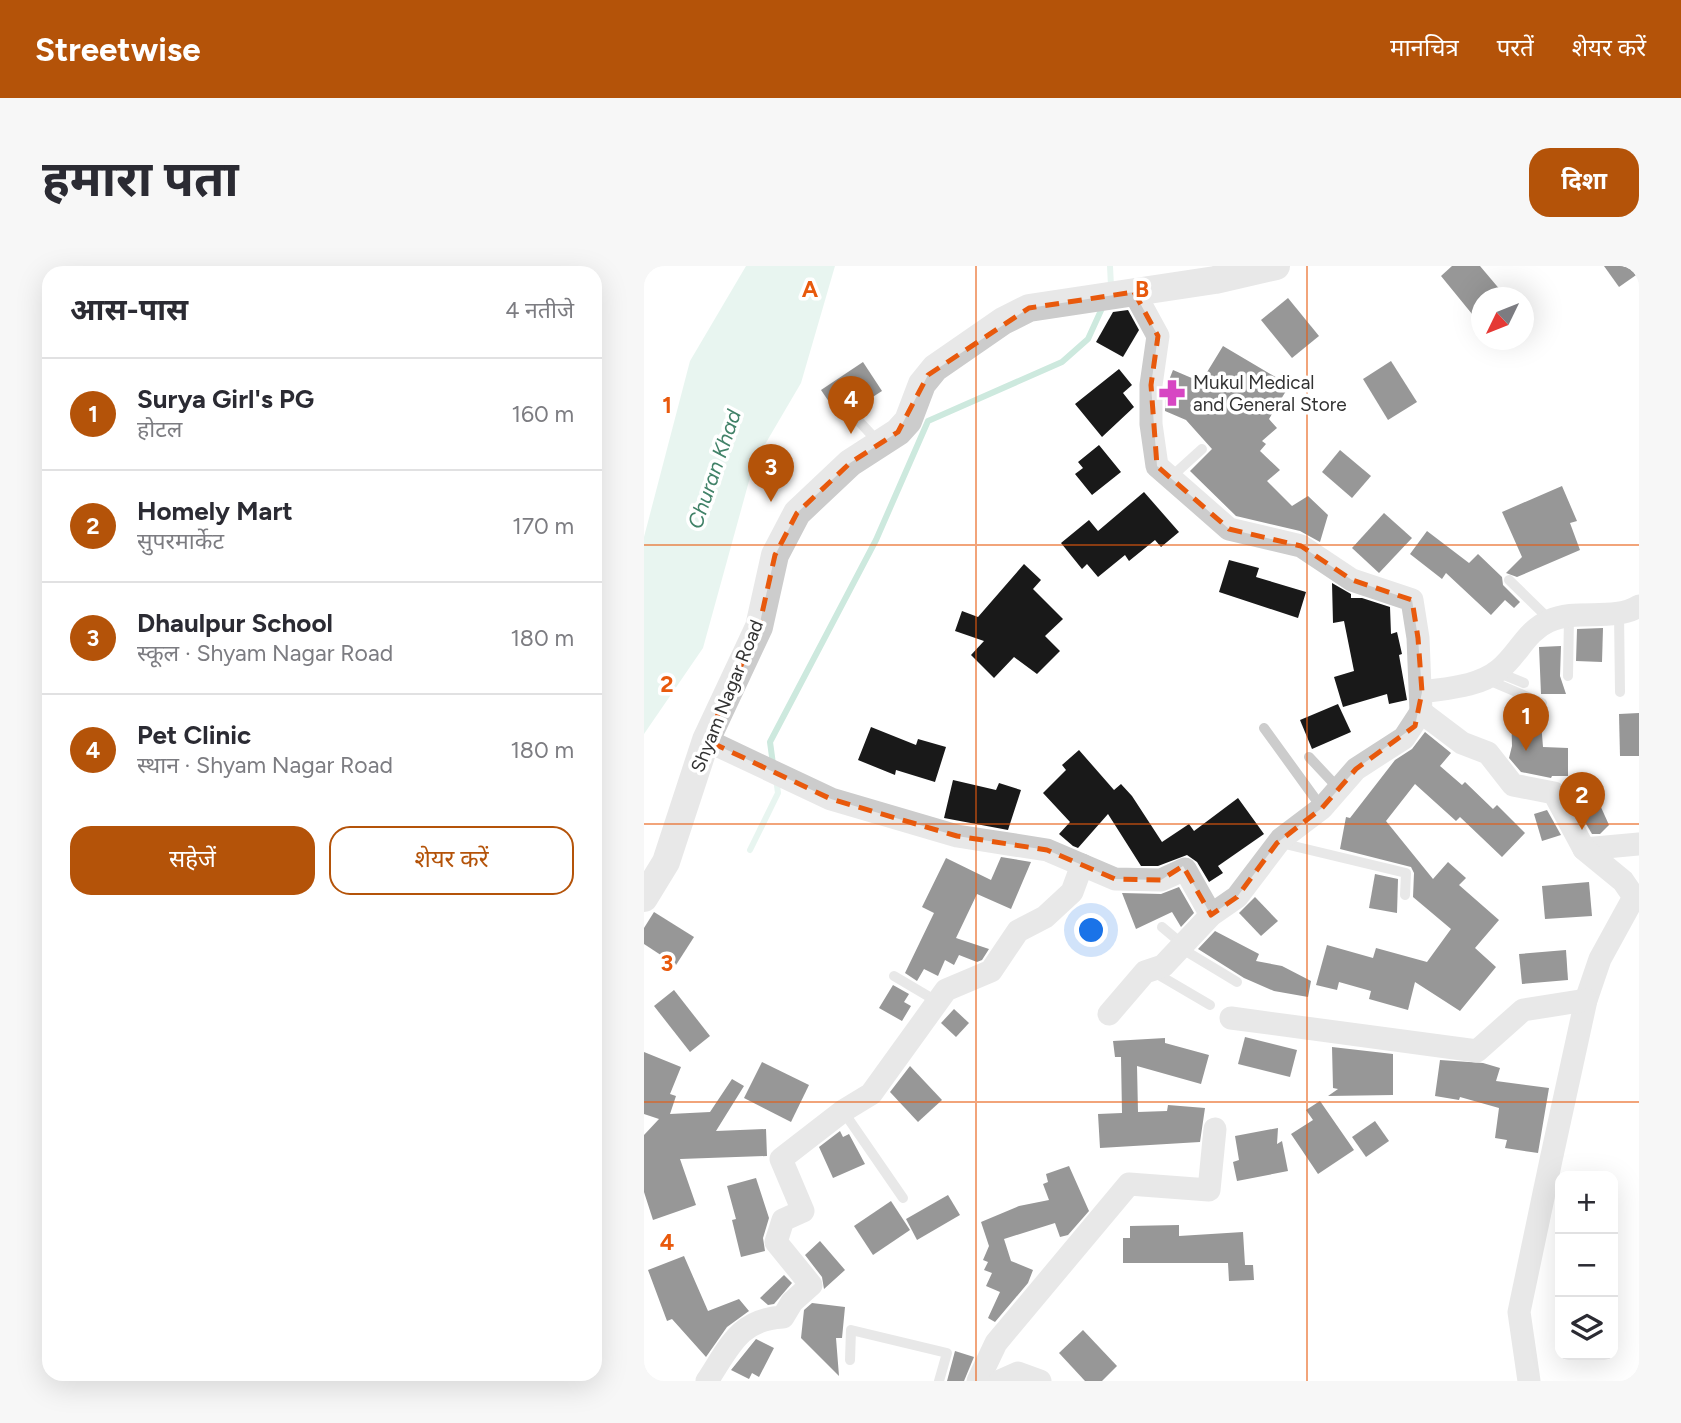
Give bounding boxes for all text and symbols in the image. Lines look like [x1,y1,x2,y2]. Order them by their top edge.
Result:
text: Streetwise [35,30,201,69]
text: मानचित्र [1390,33,1459,62]
text: परतें [1497,33,1534,62]
text: शेयर करें [1572,33,1646,62]
button: दिशा [1529,148,1639,217]
text: हमारा पता [42,149,239,208]
text: A [802,275,819,303]
text: B [1135,275,1149,303]
north arrow [1471,287,1534,350]
text: आस-पास [70,291,188,328]
text: 4 नतीजे [505,296,574,324]
place label: Mukul Medical and General Store [1193,371,1347,416]
pin: 4 [828,376,874,434]
pharmacy icon: Mukul Medical and General Store [1157,378,1187,408]
text: Surya Girl's PG [137,383,314,415]
text: 1 [662,391,672,419]
text: 1 [88,400,98,428]
text: 160 m [511,400,574,428]
water label: Churan Khad [682,406,746,532]
text: होटल [137,415,182,443]
pin: 3 [748,444,794,502]
text: Homely Mart [137,495,293,527]
text: 2 [86,512,100,540]
text: 170 m [512,512,574,540]
text: सुपरमार्केट [137,527,224,555]
text: Dhaulpur School [137,607,333,639]
street label: Shyam Nagar Road [686,616,768,776]
text: 3 [87,624,99,652]
text: 180 m [510,624,574,652]
text: स्कूल · Shyam Nagar Road [137,639,393,667]
text: 2 [660,670,674,698]
pin: 1 [1503,693,1549,751]
text: Pet Clinic [137,719,251,751]
text: 4 [86,736,100,764]
text: 180 m [510,736,574,764]
text: स्थान · Shyam Nagar Road [137,751,393,779]
pin: 2 [1559,772,1605,830]
button: सहेजें [70,826,315,895]
button: शेयर करें [329,826,574,895]
your location [1074,913,1108,947]
text: 3 [661,949,673,977]
map controls [1555,1171,1618,1360]
button: + [1555,1171,1618,1234]
text: 4 [660,1228,674,1256]
button: − [1555,1234,1618,1297]
button: layers [1555,1297,1618,1360]

